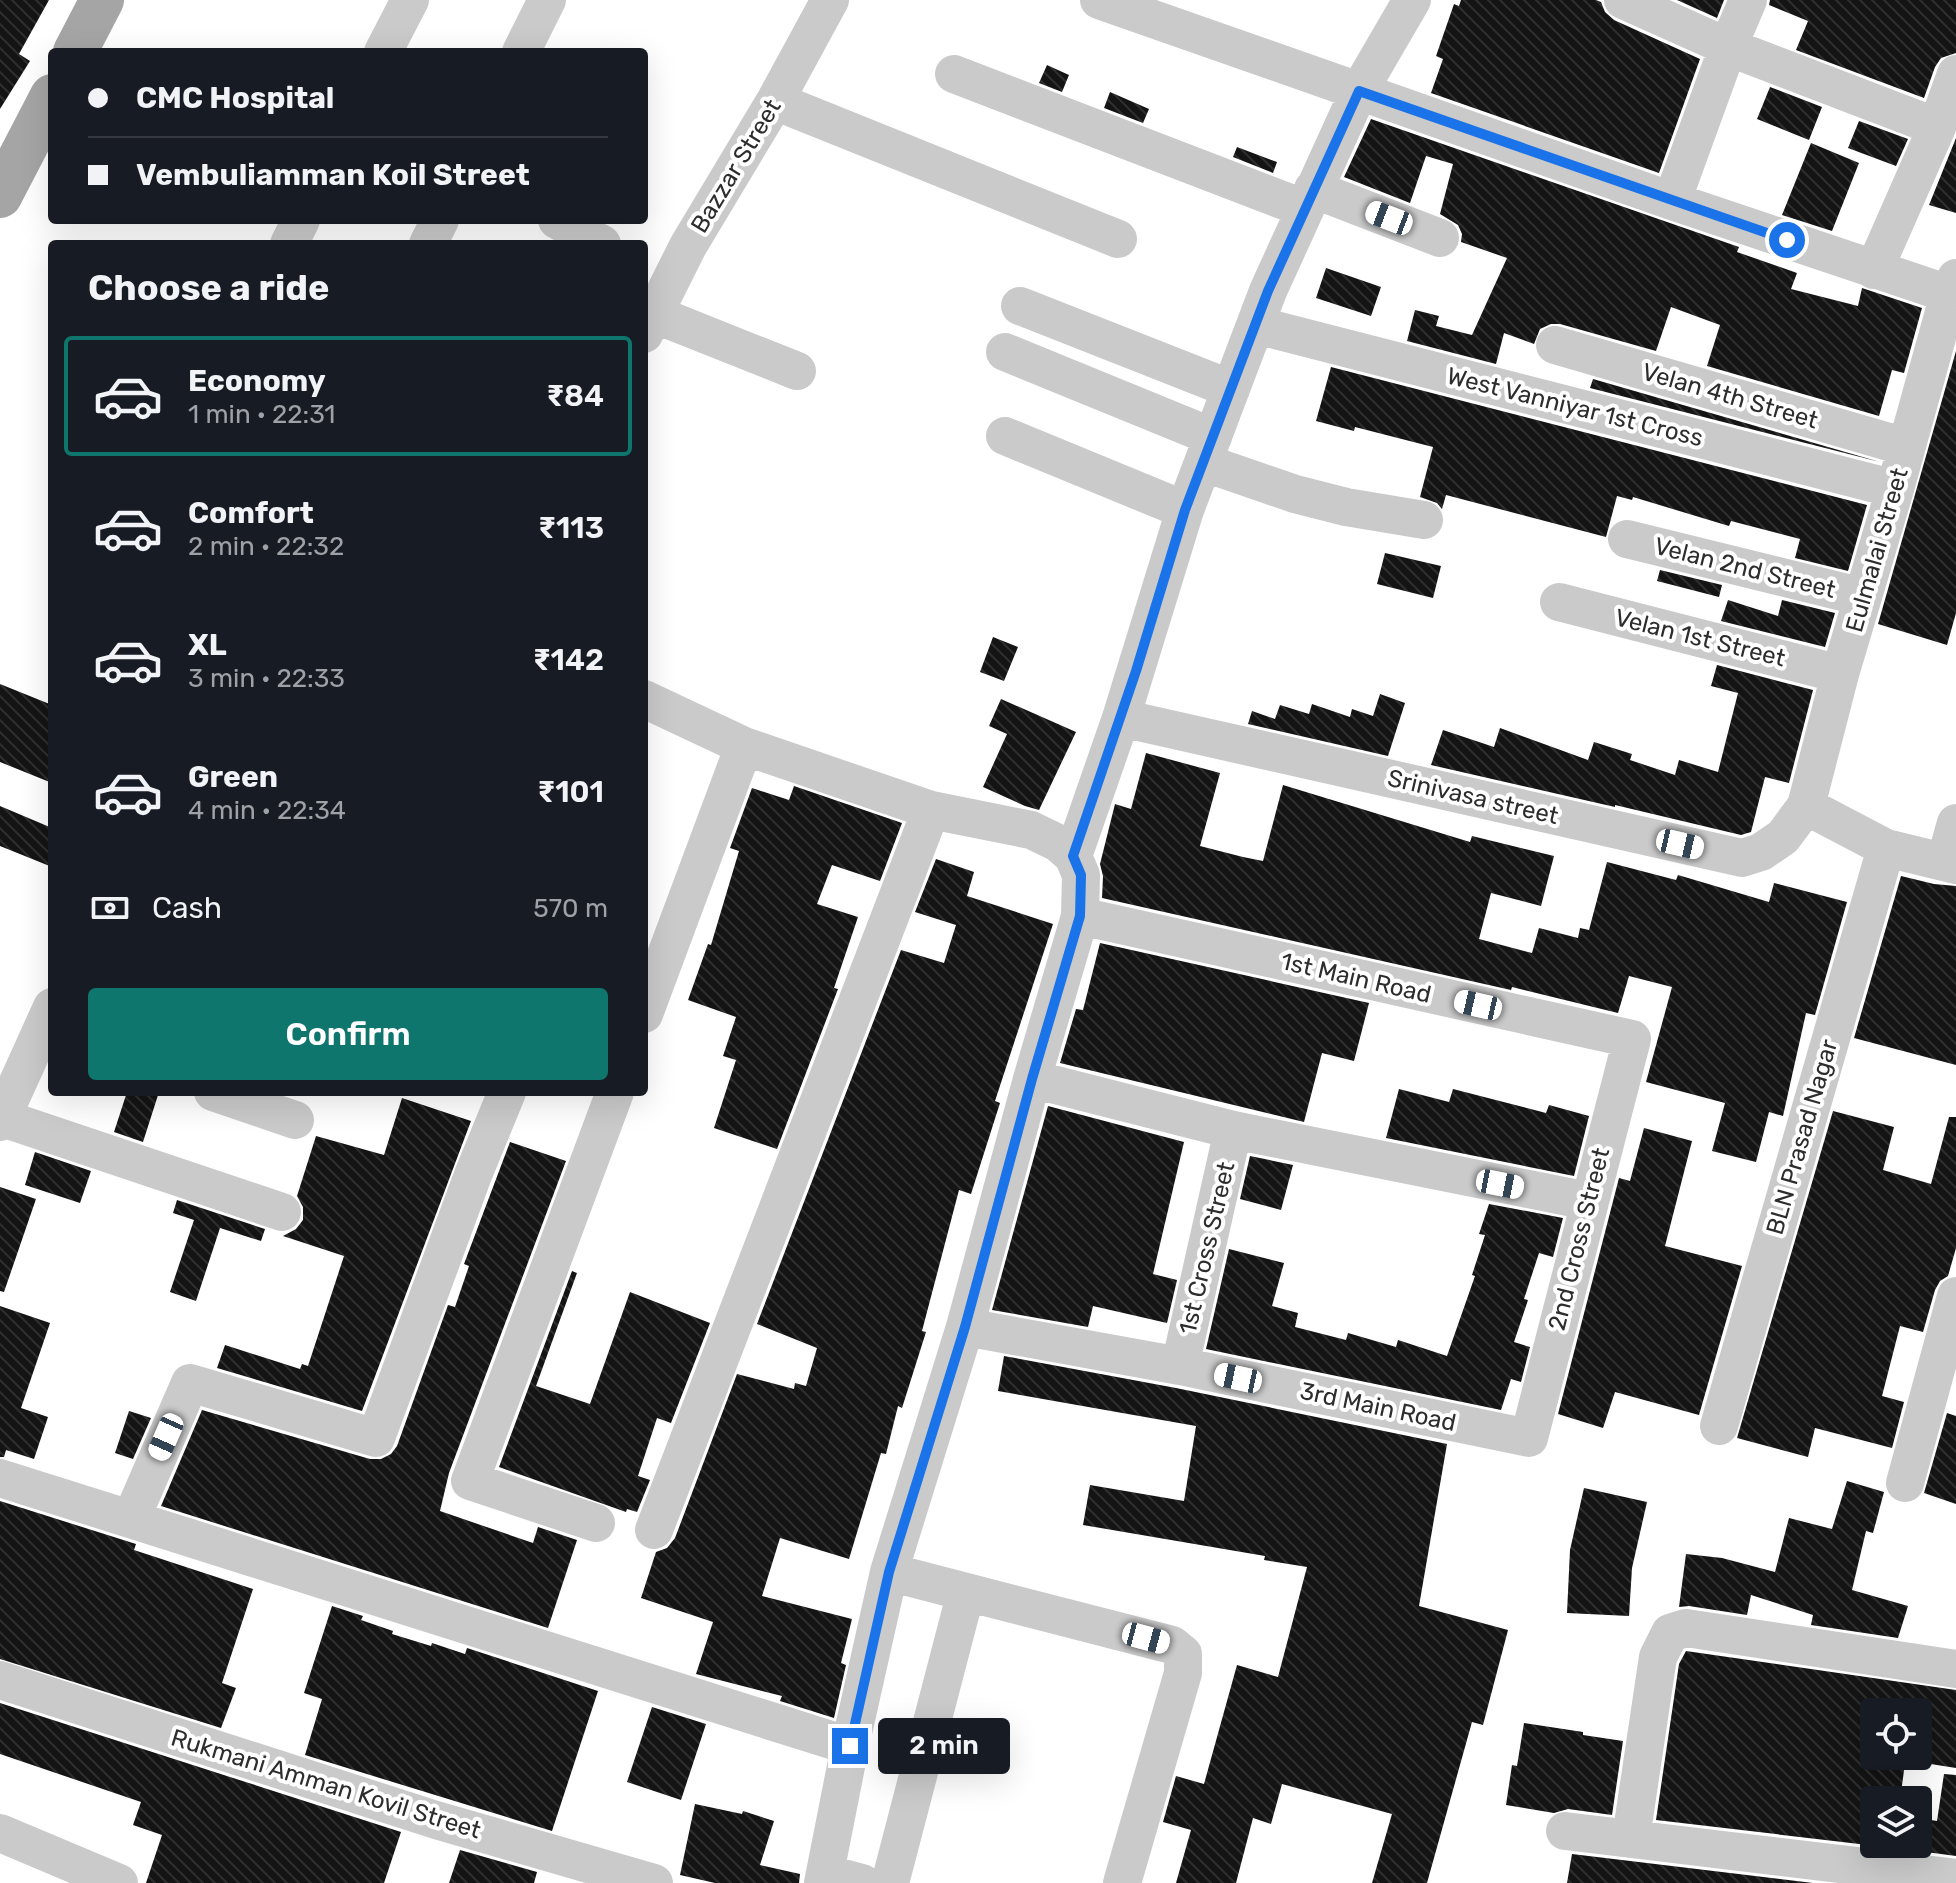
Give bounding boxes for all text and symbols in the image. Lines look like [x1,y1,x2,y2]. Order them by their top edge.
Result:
text: CMC Hospital [136,80,334,116]
street label: Bazzar Street [685,94,787,238]
text: Vembuliamman Koil Street [136,157,530,193]
car [1362,198,1416,238]
route start [1769,222,1805,258]
text: Choose a ride [88,266,329,309]
street label: Velan 4th Street [1639,358,1821,434]
icon: car [92,360,164,432]
street label: West Vanniyar 1st Cross [1444,362,1706,452]
text: Economy [188,363,326,399]
text: ₹84 [546,378,604,414]
text: 1 min · 22:31 [188,399,335,430]
street label: Eulmalai Street [1840,465,1914,635]
icon: car [92,492,164,564]
text: Comfort [188,495,314,531]
text: ₹113 [538,510,604,546]
text: 2 min · 22:32 [188,531,344,562]
street label: Velan 2nd Street [1652,532,1838,604]
street label: Velan 1st Street [1612,603,1788,673]
icon: car [92,624,164,696]
text: XL [188,627,227,663]
text: ₹142 [533,642,604,678]
text: 3 min · 22:33 [188,663,345,694]
icon: car [92,756,164,828]
text: Green [188,759,278,795]
street label: Srinivasa street [1385,764,1561,830]
text: ₹101 [537,774,604,810]
text: 4 min · 22:34 [188,795,346,826]
car [1654,827,1706,861]
icon: cash [88,886,132,930]
text: Cash [152,890,222,926]
text: 570 m [533,893,608,924]
street label: 1st Main Road [1278,947,1434,1009]
button: Confirm [88,988,608,1080]
car [1452,988,1504,1022]
street label: BLN Prasad Nagar [1761,1036,1843,1238]
street label: 2nd Cross Street [1543,1145,1615,1333]
street label: 1st Cross Street [1174,1159,1240,1337]
car [1474,1168,1526,1200]
car [1212,1361,1264,1395]
street label: 3rd Main Road [1297,1377,1459,1437]
car [145,1410,187,1464]
car [1120,1620,1172,1656]
map controls [1860,1698,1932,1858]
button: locate [1860,1698,1932,1770]
callout: 2 min [878,1718,1010,1774]
street label: Rukmani Amman Kovil Street [168,1723,484,1845]
route end [832,1728,868,1764]
text: 2 min [909,1730,979,1761]
button: layers [1860,1786,1932,1858]

